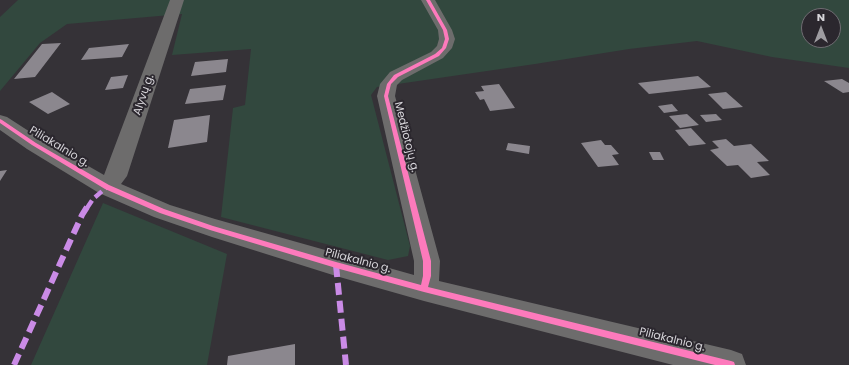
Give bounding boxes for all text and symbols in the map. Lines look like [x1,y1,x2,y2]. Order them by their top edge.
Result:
north arrow [801,8,841,48]
text: N [817,9,825,25]
street label: Alyvų g. [131,73,157,117]
street label: Medžiotojų g. [391,100,421,174]
street label: Piliakalnio g. [27,124,91,170]
street label: Piliakalnio g. [324,246,392,276]
street label: Piliakalnio g. [638,325,706,355]

